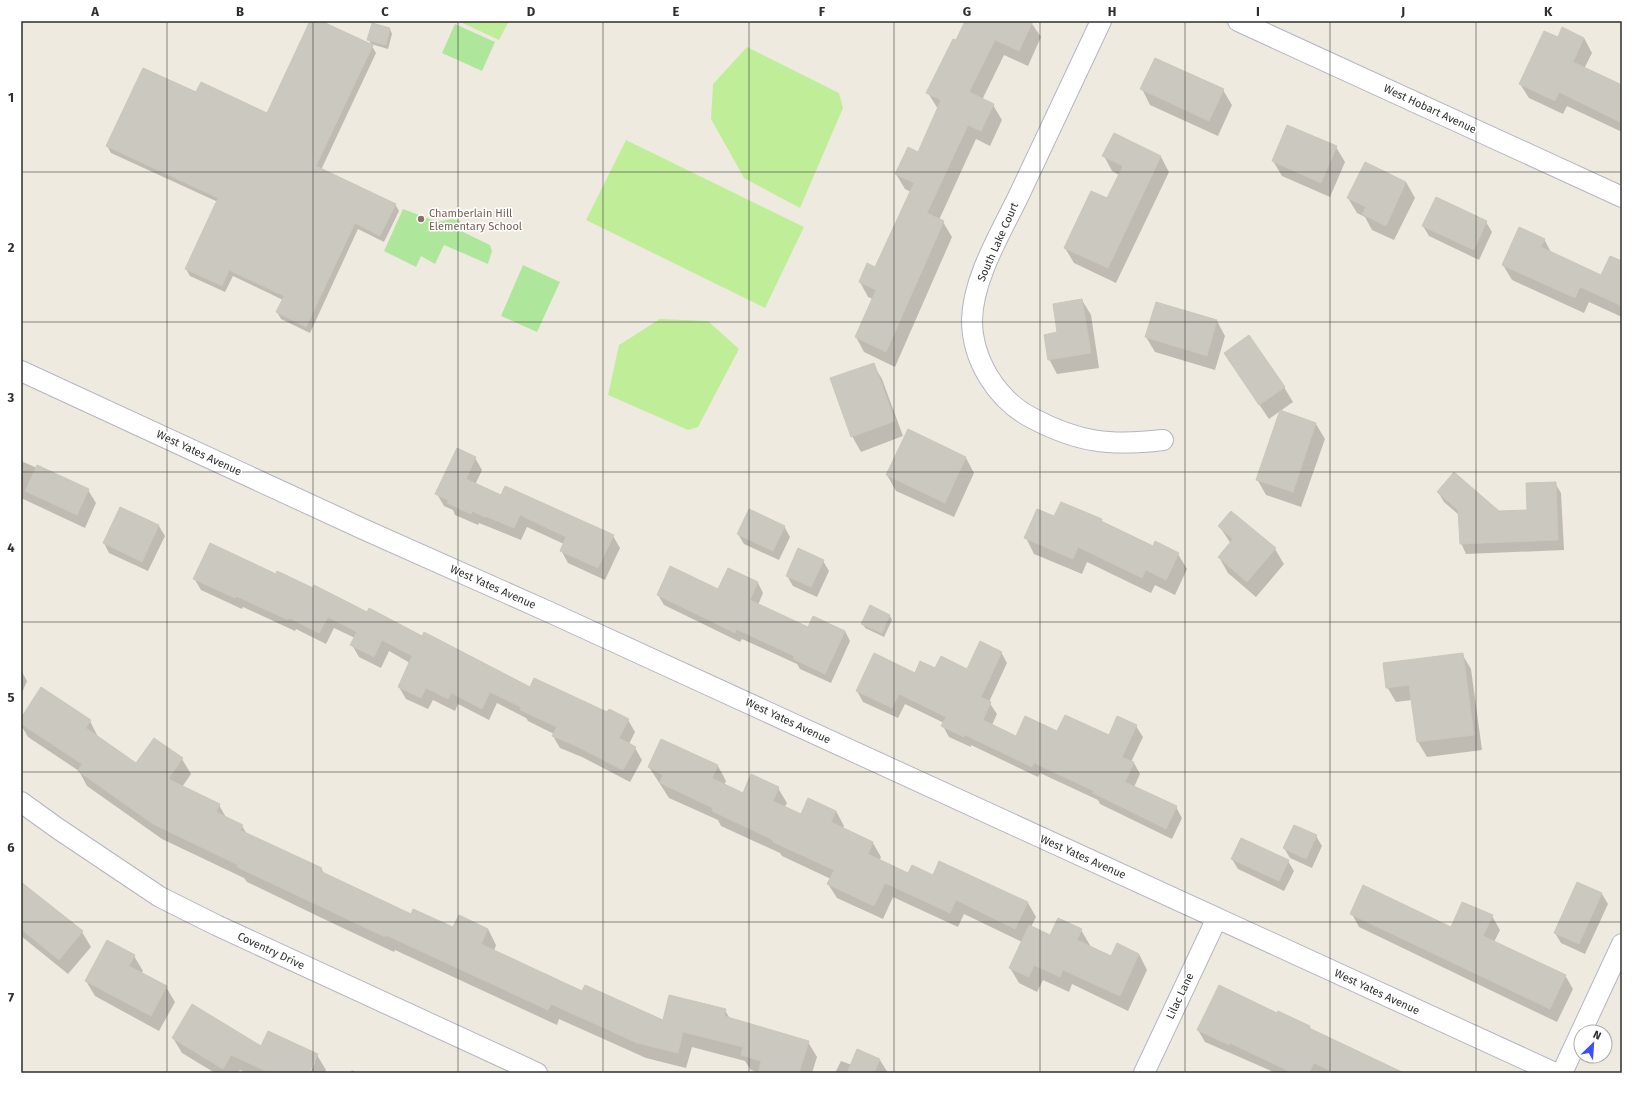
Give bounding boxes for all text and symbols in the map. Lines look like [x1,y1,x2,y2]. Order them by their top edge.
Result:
text: A [90,4,99,19]
text: B [236,4,244,19]
text: C [381,4,389,19]
text: D [527,4,536,19]
text: E [673,4,680,19]
text: F [819,4,826,19]
text: G [963,4,971,19]
text: H [1108,4,1116,19]
text: I [1256,4,1260,19]
text: J [1400,4,1405,19]
text: K [1544,4,1553,19]
street label: West Hobart Avenue [1382,82,1478,136]
text: 1 [8,90,14,105]
street label: South Lake Court [975,201,1021,283]
place label: Chamberlain Hill Elementary School [429,207,522,233]
marker: Chamberlain Hill Elementary School [416,214,426,224]
text: 2 [8,240,15,255]
text: 3 [7,390,15,405]
street label: West Yates Avenue [154,428,244,478]
text: 4 [7,540,15,555]
street label: West Yates Avenue [448,562,538,612]
text: 5 [8,690,15,705]
street label: West Yates Avenue [743,696,833,746]
street label: West Yates Avenue [1038,832,1128,882]
text: 6 [7,840,15,855]
street label: Coventry Drive [235,930,307,972]
street label: West Yates Avenue [1332,967,1422,1017]
street label: Lilac Lane [1164,971,1196,1021]
text: 7 [8,990,14,1005]
north arrow [1573,1024,1613,1064]
text: N [1591,1028,1603,1043]

